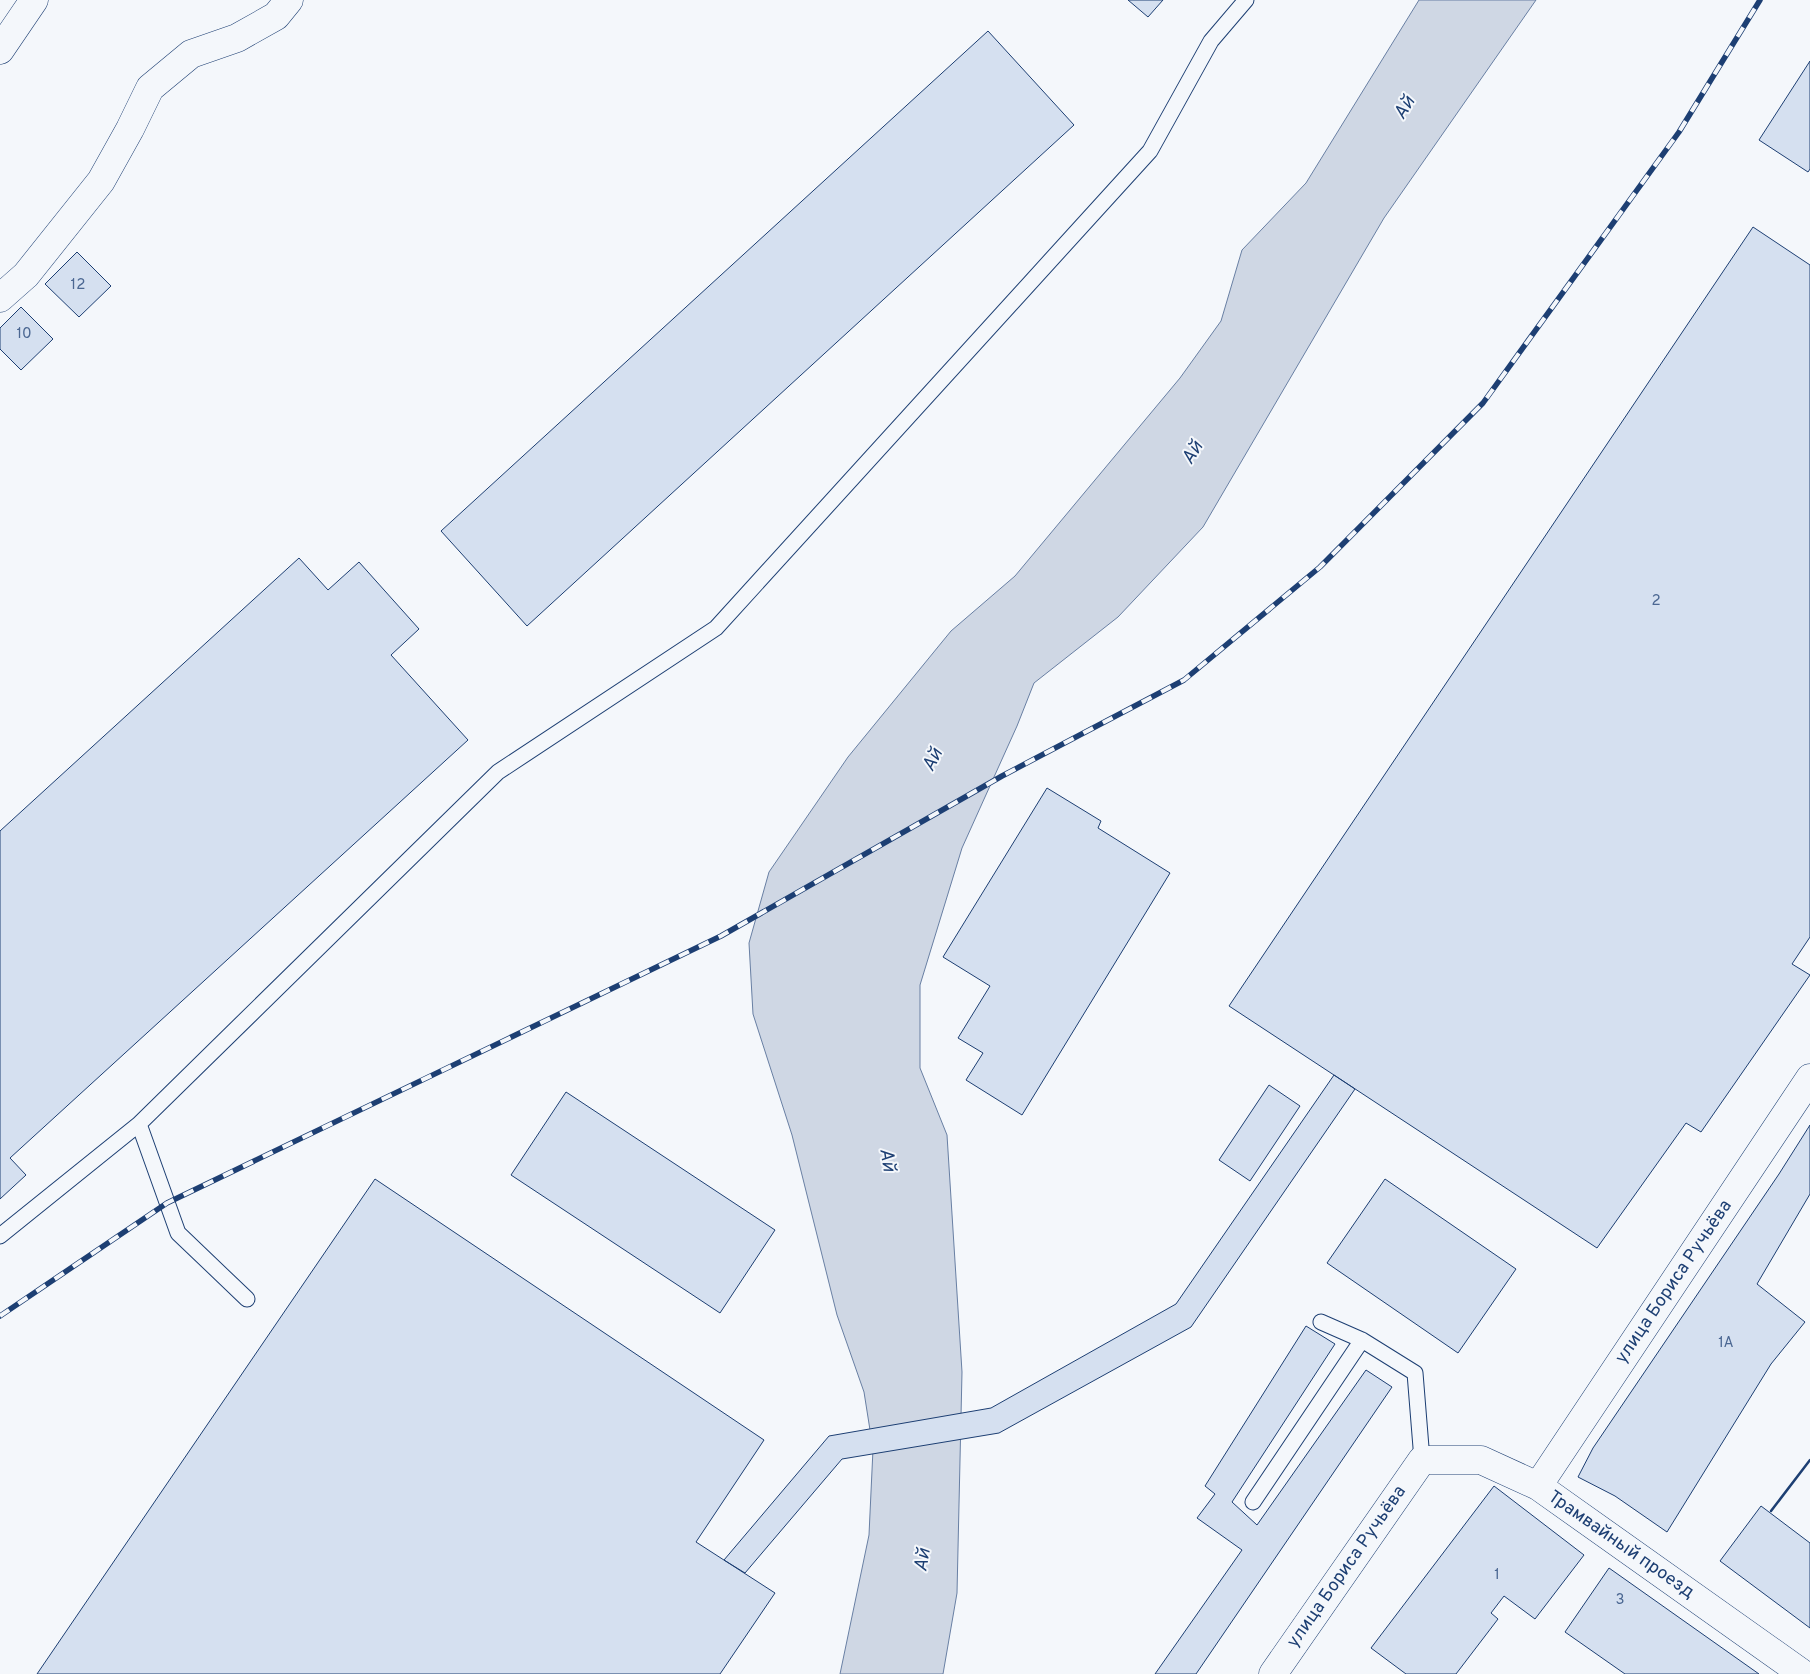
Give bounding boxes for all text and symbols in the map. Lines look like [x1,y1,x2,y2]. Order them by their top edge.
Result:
water label: Ай [1389,91,1422,124]
house number: 12 [71,276,85,295]
house number: 10 [16,325,32,344]
water label: Ай [1177,436,1210,469]
house number: 2 [1651,592,1661,611]
water label: Ай [917,743,949,776]
water label: Ай [873,1147,901,1174]
street label: улица Бориса Ручьёва [1611,1196,1737,1368]
house number: 1А [1718,1334,1734,1353]
street label: улица Бориса Ручьёва [1282,1481,1412,1653]
street label: Трамвайный проезд [1543,1486,1699,1604]
water label: Ай [909,1545,937,1574]
house number: 1 [1494,1566,1500,1585]
house number: 3 [1615,1591,1625,1610]

